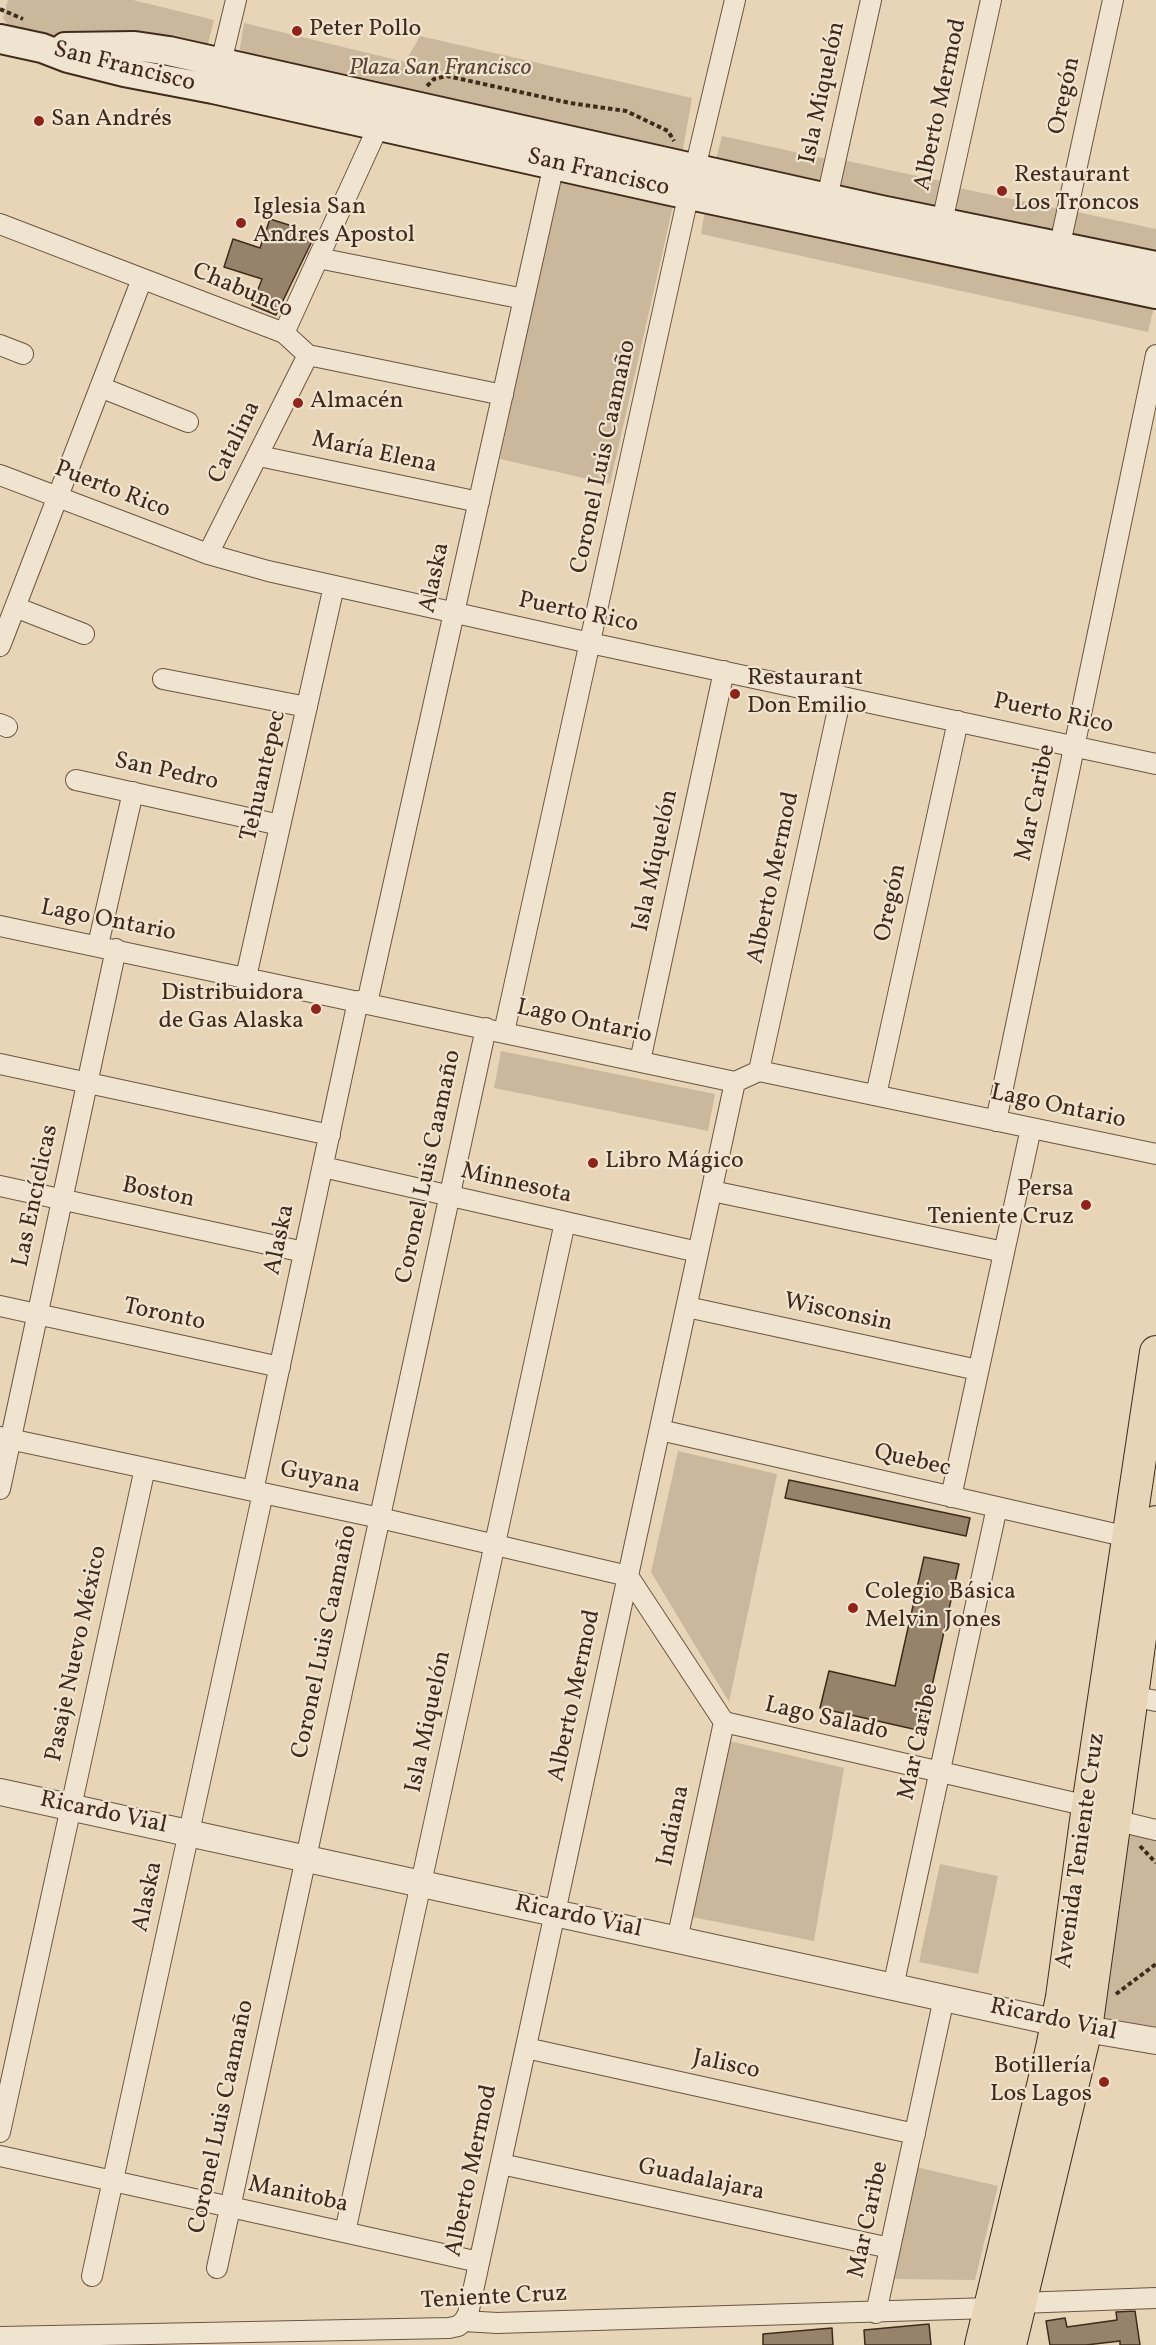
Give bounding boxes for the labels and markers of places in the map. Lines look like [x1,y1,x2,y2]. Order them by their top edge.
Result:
place label: Peter Pollo [309,17,421,45]
marker: Peter Pollo [290,24,304,38]
place label: San Andrés [51,107,172,135]
marker: San Andrés [32,114,46,128]
place label: Restaurant Los Troncos [1014,163,1139,219]
marker: Restaurant Los Troncos [995,184,1009,198]
place label: Iglesia San Andres Apostol [253,195,415,251]
marker: Iglesia San Andres Apostol [234,216,248,230]
place label: Almacén [310,389,404,417]
marker: Almacén [291,396,305,410]
place label: Restaurant Don Emilio [747,666,866,722]
marker: Restaurant Don Emilio [728,687,742,701]
place label: Distribuidora de Gas Alaska [158,981,304,1037]
marker: Distribuidora de Gas Alaska [309,1002,323,1016]
place label: Libro Mágico [605,1149,744,1177]
marker: Libro Mágico [586,1156,600,1170]
place label: Persa Teniente Cruz [927,1177,1074,1233]
marker: Persa Teniente Cruz [1079,1198,1093,1212]
place label: Colegio Básica Melvin Jones [865,1580,1016,1636]
marker: Colegio Básica Melvin Jones [846,1601,860,1615]
place label: Botillería Los Lagos [990,2054,1092,2110]
marker: Botillería Los Lagos [1097,2075,1111,2089]

